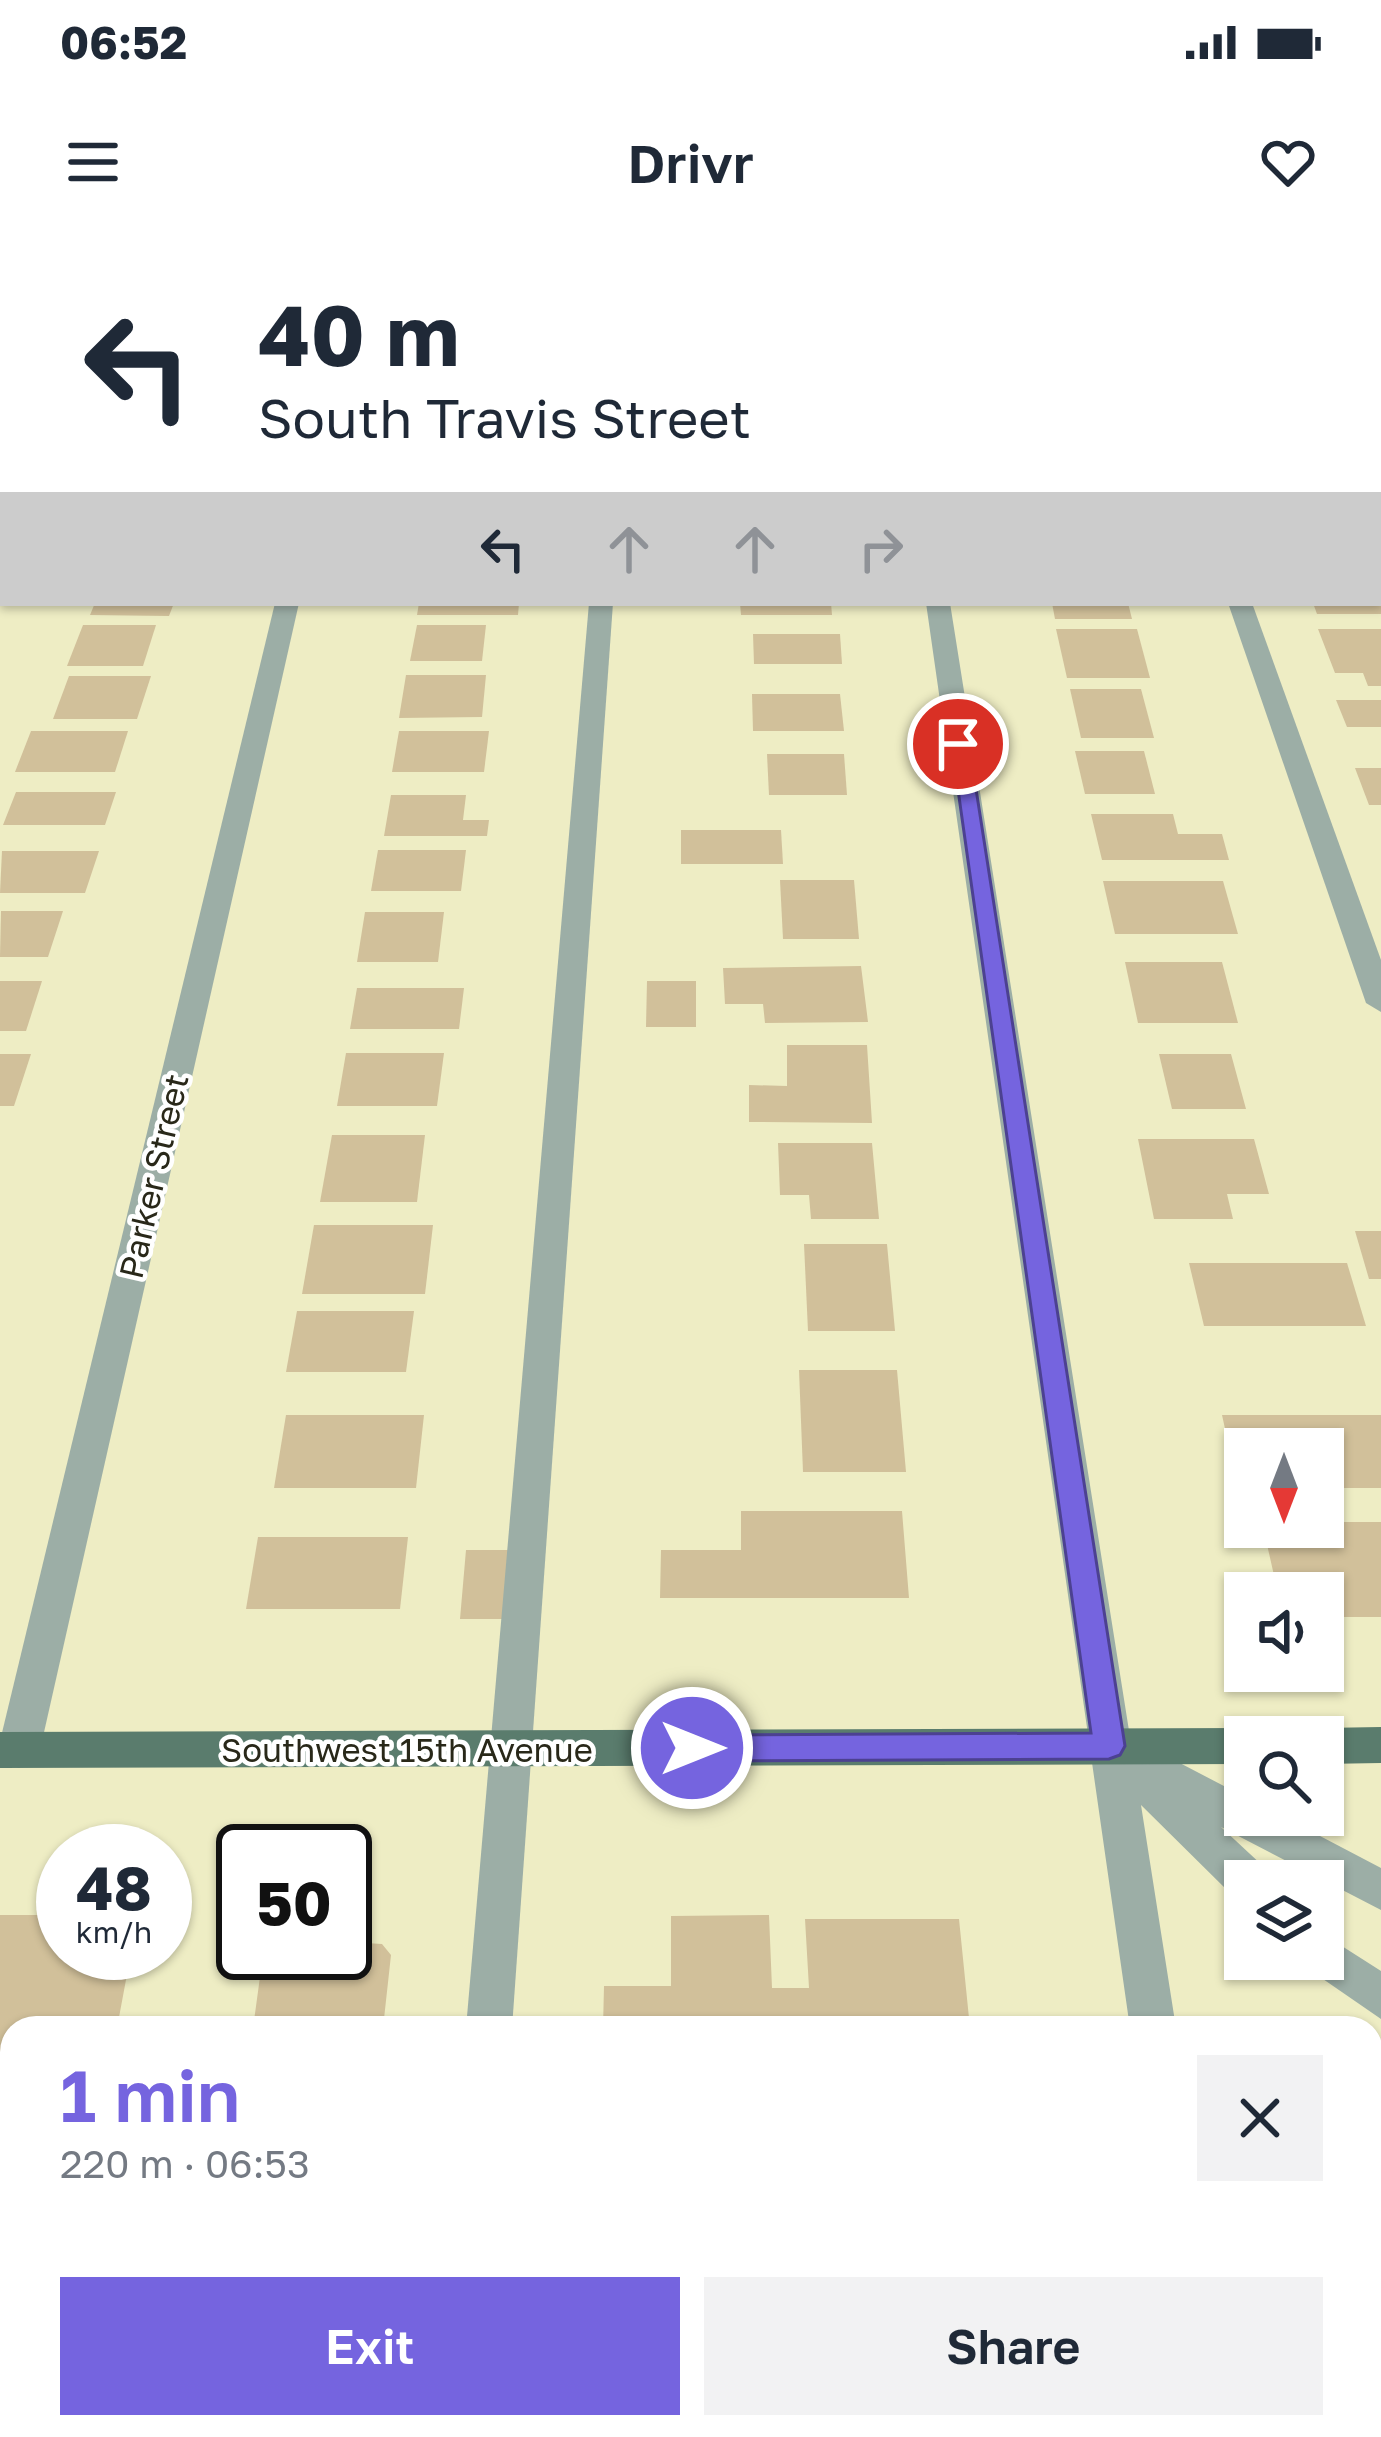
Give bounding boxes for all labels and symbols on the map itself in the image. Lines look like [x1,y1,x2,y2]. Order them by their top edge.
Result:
pin [907,693,1009,795]
street label: Parker Street [111,1070,195,1282]
north arrow [1224,1428,1344,1548]
position arrow [629,1685,755,1811]
street label: Southwest 15th Avenue [221,1730,593,1769]
speed limit sign: 50 [216,1824,372,1980]

